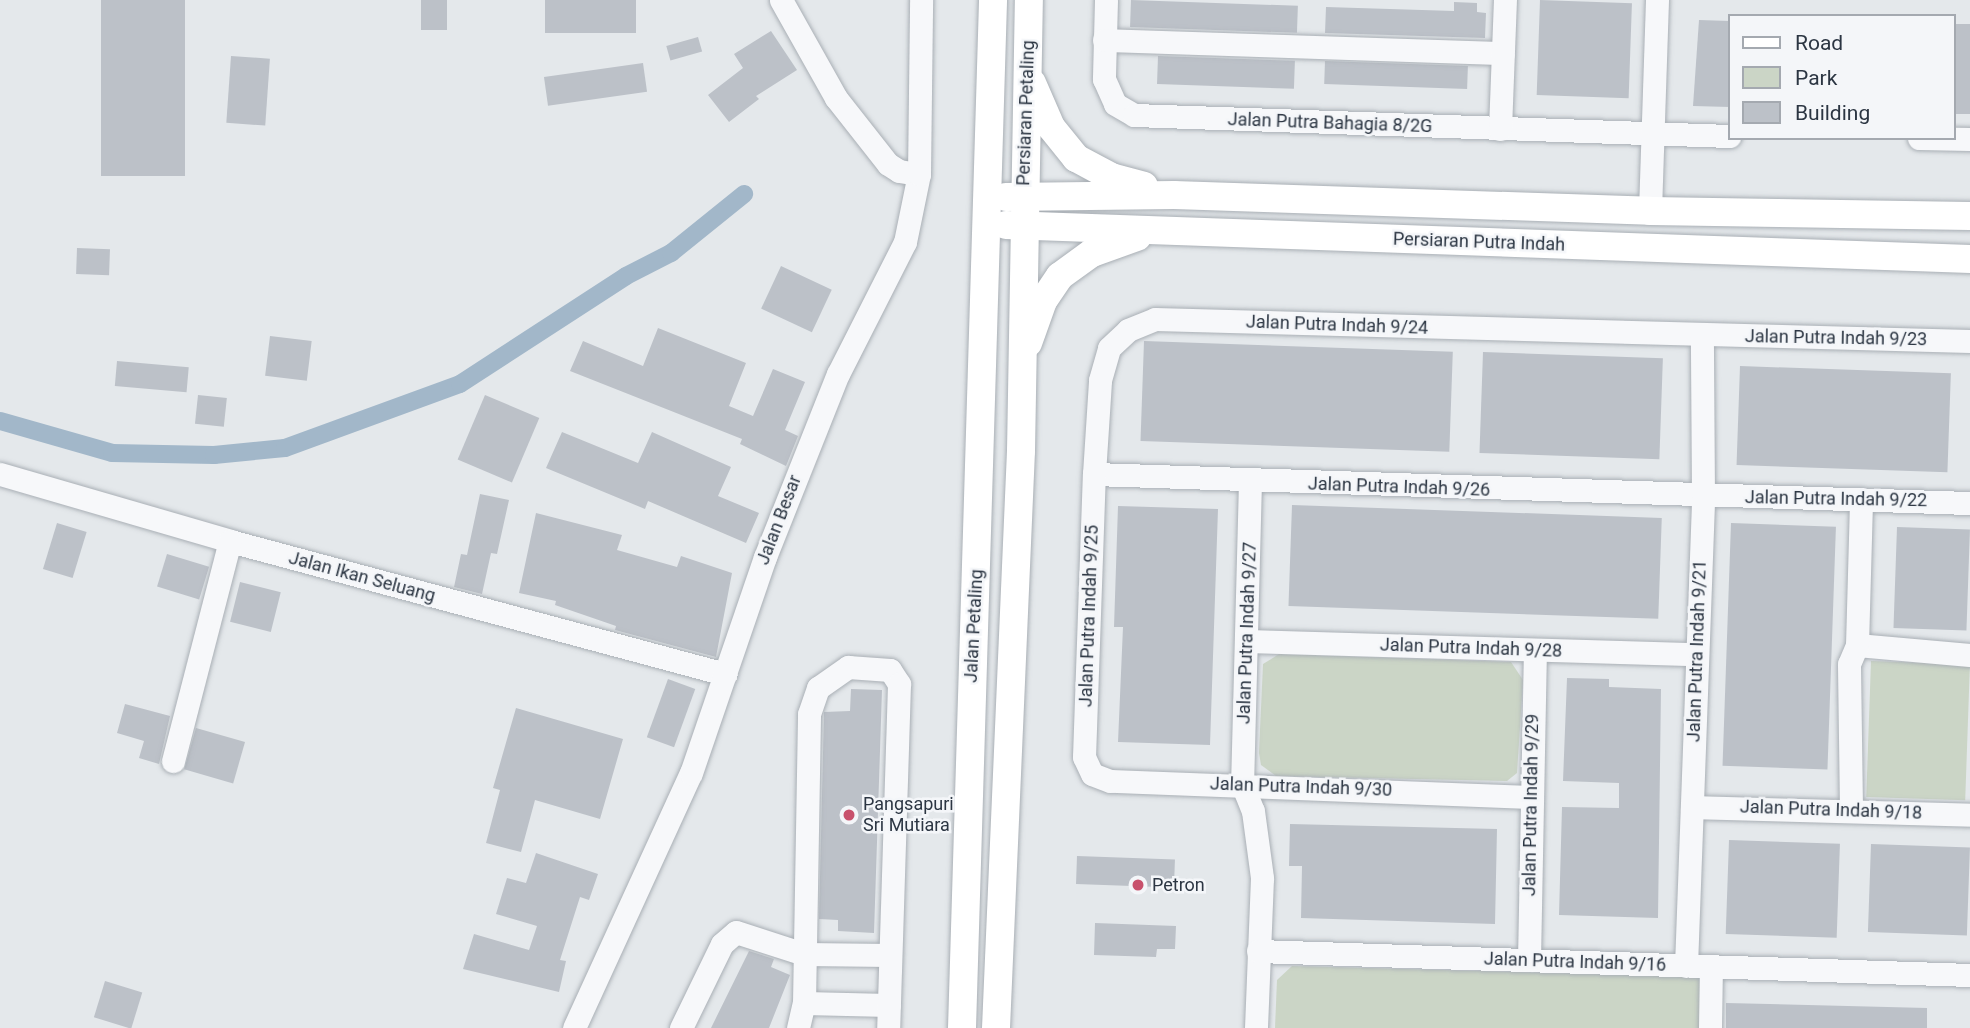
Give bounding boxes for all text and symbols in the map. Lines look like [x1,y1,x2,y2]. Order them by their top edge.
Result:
legend [1728,14,1956,140]
text: Road [1795,31,1843,55]
street label: Persiaran Petaling [1013,40,1039,186]
text: Park [1795,66,1837,90]
text: Building [1795,101,1870,125]
street label: Jalan Putra Bahagia 8/2G [1227,109,1433,137]
street label: Persiaran Putra Indah [1393,228,1565,256]
street label: Jalan Putra Indah 9/24 [1245,311,1429,339]
street label: Jalan Putra Indah 9/23 [1745,326,1927,350]
street label: Jalan Besar [752,472,806,568]
street label: Jalan Putra Indah 9/26 [1307,473,1491,501]
street label: Jalan Putra Indah 9/22 [1745,487,1927,511]
street label: Jalan Putra Indah 9/25 [1075,524,1103,708]
street label: Jalan Putra Indah 9/27 [1233,541,1261,725]
street label: Jalan Ikan Seluang [286,547,438,607]
street label: Jalan Putra Indah 9/21 [1683,559,1711,743]
street label: Jalan Petaling [960,569,988,683]
street label: Jalan Putra Indah 9/28 [1379,634,1563,662]
street label: Jalan Putra Indah 9/29 [1519,714,1543,896]
street label: Jalan Putra Indah 9/30 [1209,773,1393,801]
place label: Pangsapuri Sri Mutiara [863,794,954,836]
street label: Jalan Putra Indah 9/18 [1739,796,1923,824]
marker: Pangsapuri Sri Mutiara [841,807,857,823]
place label: Petron [1152,874,1205,896]
marker: Petron [1130,877,1146,893]
street label: Jalan Putra Indah 9/16 [1483,948,1667,976]

